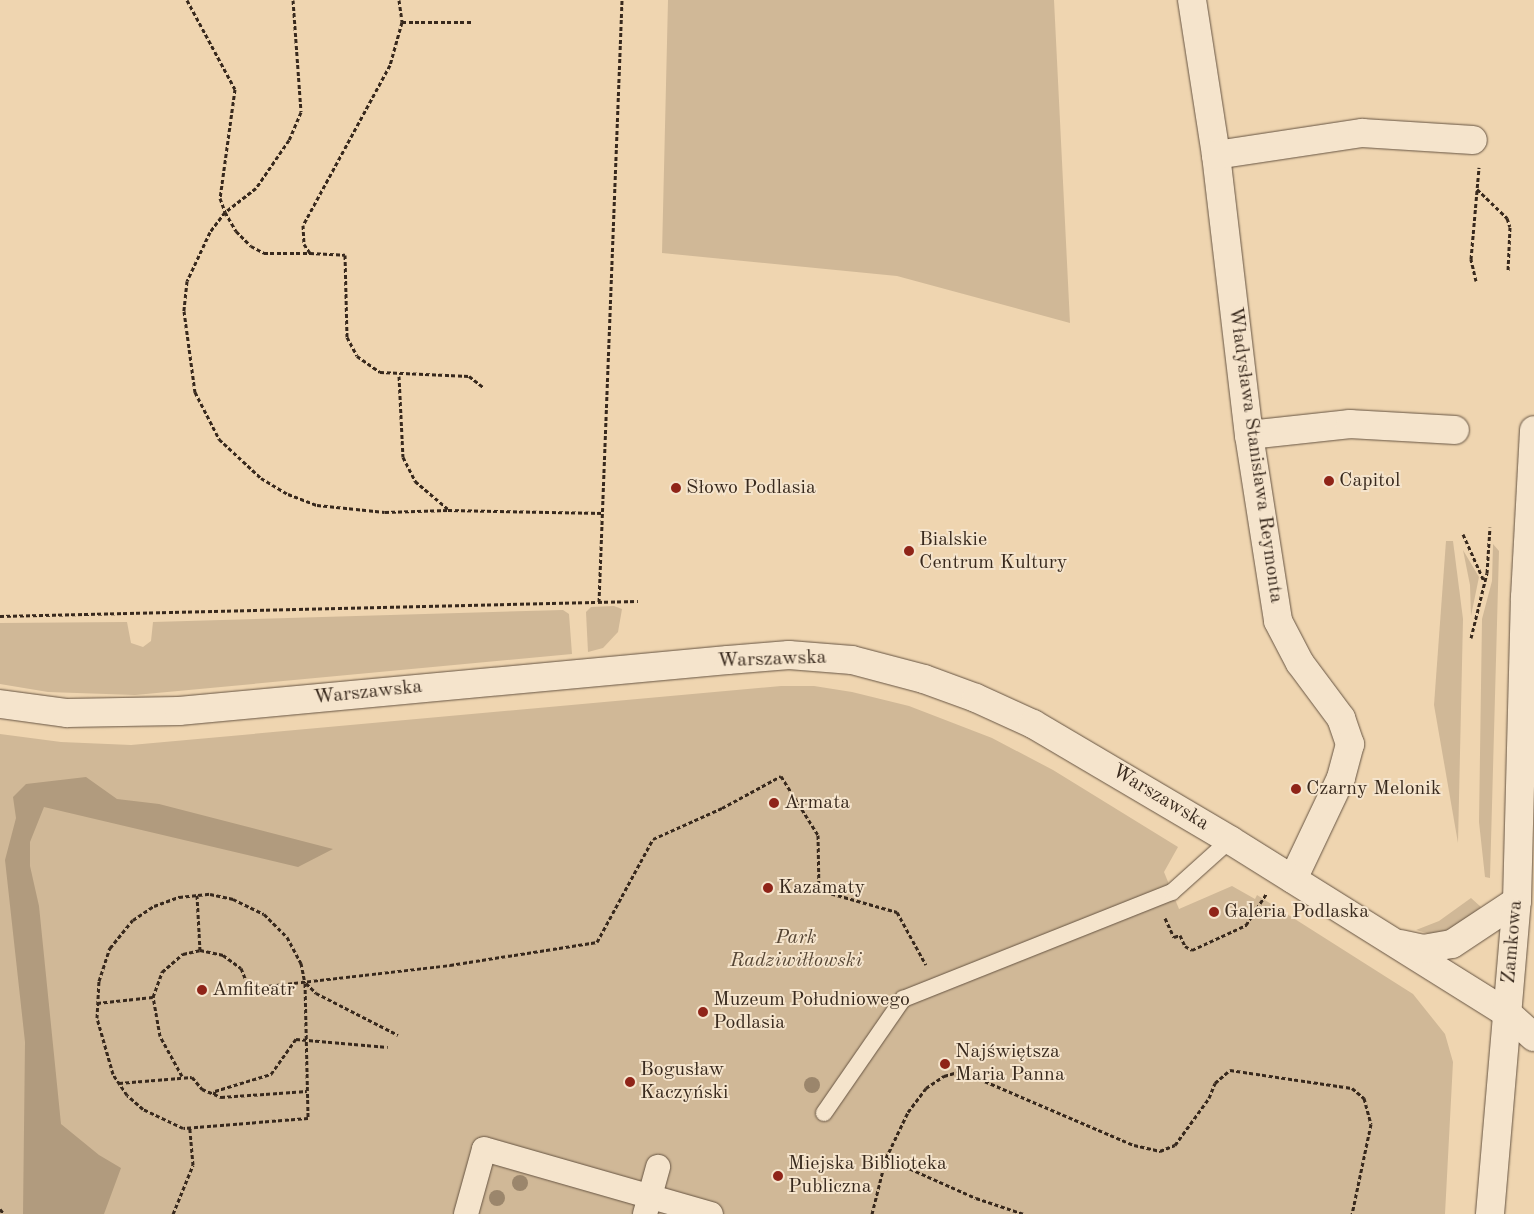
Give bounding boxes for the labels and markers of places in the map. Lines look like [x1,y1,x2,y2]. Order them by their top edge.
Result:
place label: Capitol [1339,469,1400,493]
marker: Capitol [1323,475,1335,487]
place label: Słowo Podlasia [686,476,816,500]
marker: Słowo Podlasia [670,482,682,494]
place label: Bialskie Centrum Kultury [919,528,1067,575]
marker: Bialskie Centrum Kultury [903,545,915,557]
place label: Czarny Melonik [1306,777,1441,801]
marker: Czarny Melonik [1290,783,1302,795]
place label: Armata [784,791,850,815]
marker: Armata [768,797,780,809]
place label: Kazamaty [778,876,865,900]
marker: Kazamaty [762,882,774,894]
place label: Galeria Podlaska [1224,900,1369,924]
marker: Galeria Podlaska [1208,906,1220,918]
place label: Amfiteatr [212,978,295,1002]
marker: Amfiteatr [196,984,208,996]
place label: Muzeum Południowego Podlasia [713,988,910,1035]
marker: Muzeum Południowego Podlasia [697,1006,709,1018]
place label: Najświętsza Maria Panna [955,1040,1065,1087]
place label: Bogusław Kaczyński [640,1058,728,1105]
marker: Najświętsza Maria Panna [939,1058,951,1070]
marker: Bogusław Kaczyński [624,1076,636,1088]
place label: Miejska Biblioteka Publiczna [788,1152,947,1199]
marker: Miejska Biblioteka Publiczna [772,1170,784,1182]

